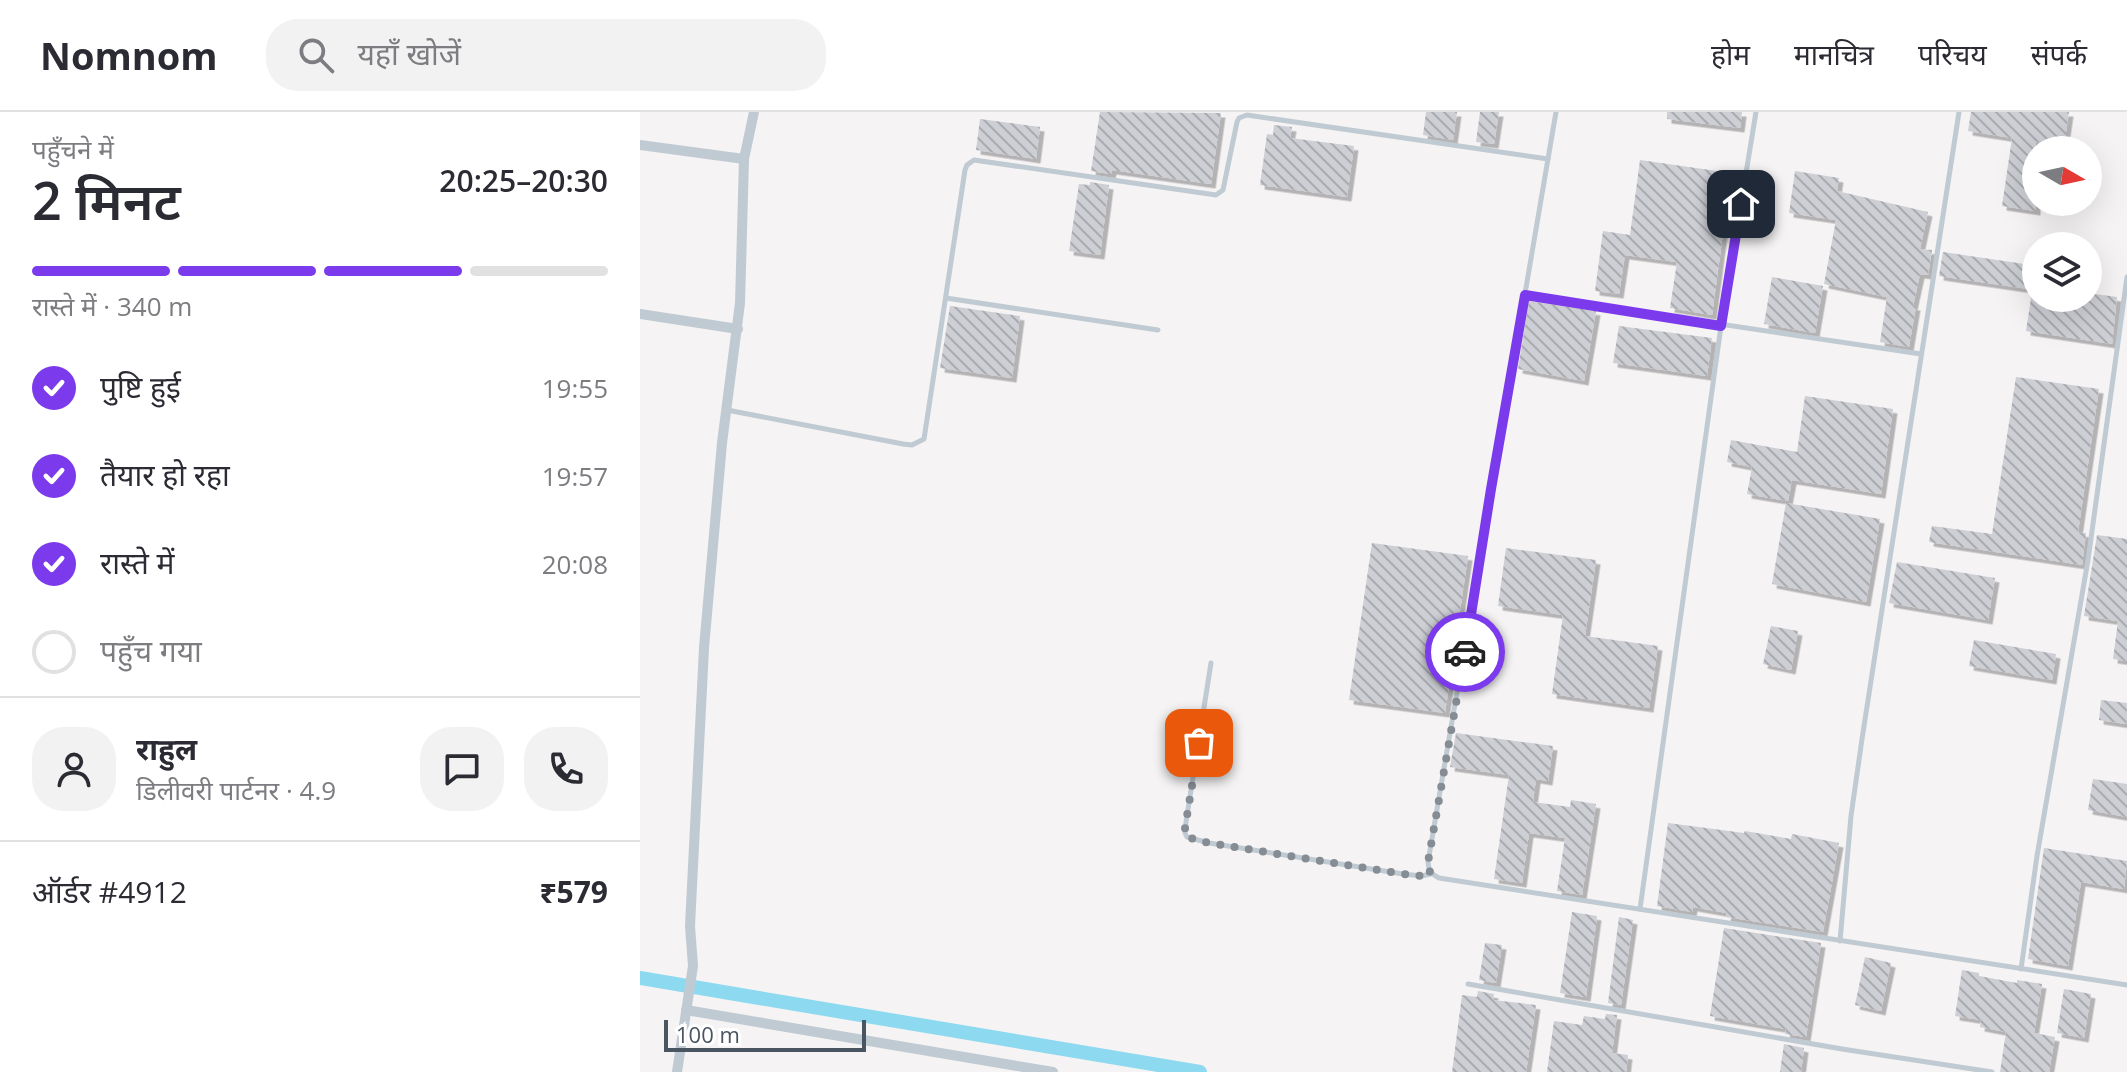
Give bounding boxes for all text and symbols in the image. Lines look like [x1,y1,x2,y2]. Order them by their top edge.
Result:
search box [266,19,826,91]
text: Nomnom [40,29,218,81]
icon: search [294,33,338,77]
text: यहाँ खोजें [358,33,461,74]
text: होम [1711,35,1750,73]
text: मानचित्र [1794,35,1874,73]
text: परिचय [1918,35,1987,73]
text: संपर्क [2031,35,2087,73]
text: पहुँचने में [32,131,114,167]
north arrow [2022,136,2102,216]
map controls [2022,136,2102,312]
text: 20:25–20:30 [439,160,608,201]
text: 2 मिनट [32,164,181,235]
pin [1707,170,1775,238]
icon: home [1719,182,1763,226]
button: layers [2022,232,2102,312]
text: रास्ते में · 340 m [32,288,192,324]
icon: check [32,366,76,410]
text: पुष्टि हुई [100,366,181,407]
text: 19:55 [542,370,608,406]
icon: check [32,454,76,498]
text: तैयार हो रहा [100,454,230,495]
text: 19:57 [542,458,608,494]
icon: check [32,542,76,586]
text: रास्ते में [100,542,175,583]
text: 20:08 [542,546,608,582]
courier [1425,612,1505,692]
text: पहुँच गया [100,630,202,671]
icon: car [1443,630,1487,674]
pin [1165,709,1233,777]
icon: bag [1177,721,1221,765]
button: person [32,727,116,811]
button: chat [420,727,504,811]
button: phone [524,727,608,811]
text: राहुल [136,728,197,769]
text: डिलीवरी पार्टनर · 4.9 [136,772,336,808]
text: ऑर्डर #4912 [32,871,187,912]
text: ₹579 [539,871,608,912]
scale bar [664,1016,866,1052]
text: 100 m [676,1019,740,1049]

